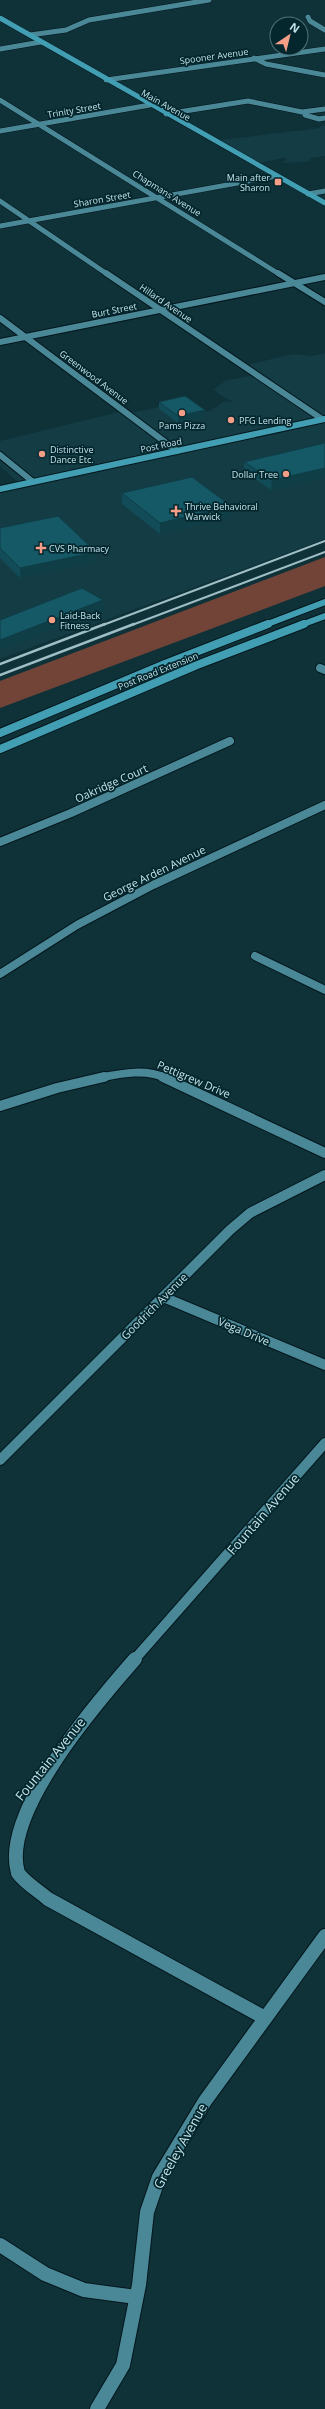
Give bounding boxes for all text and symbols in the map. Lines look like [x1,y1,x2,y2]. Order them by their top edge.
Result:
north arrow [269,16,309,56]
text: N [287,19,303,36]
street label: Spooner Avenue [179,45,249,67]
street label: Main Avenue [139,86,193,124]
street label: Trinity Street [46,99,102,121]
street label: Chapmans Avenue [130,167,204,219]
place label: Main after Sharon [227,171,270,194]
marker: Main after Sharon [273,177,283,187]
street label: Sharon Street [73,188,131,210]
street label: Hillard Avenue [137,280,195,326]
street label: Burt Street [90,299,138,321]
street label: Greenwood Avenue [57,347,131,407]
marker: Pams Pizza [177,408,187,418]
place label: PFG Lending [239,414,292,427]
marker: PFG Lending [226,415,236,425]
place label: Pams Pizza [159,419,205,432]
street label: Post Road [139,434,183,456]
place label: Distinctive Dance Etc. [50,443,94,466]
marker: Distinctive Dance Etc. [37,449,47,459]
place label: Dollar Tree [232,468,278,481]
marker: Dollar Tree [281,469,291,479]
place label: Thrive Behavioral Warwick [185,500,258,523]
marker: Thrive Behavioral Warwick [170,505,182,517]
place label: CVS Pharmacy [49,542,110,555]
marker: CVS Pharmacy [36,543,46,553]
place label: Laid-Back Fitness [60,609,100,632]
marker: Laid-Back Fitness [47,615,57,625]
street label: Post Road Extension [116,649,200,693]
street label: Oakridge Court [72,760,150,806]
street label: George Arden Avenue [100,842,208,904]
street label: Pettigrew Drive [155,1057,233,1101]
street label: Goodrich Avenue [117,1269,191,1343]
street label: Vega Drive [216,1313,272,1349]
street label: Fountain Avenue [223,1470,303,1558]
street label: Fountain Avenue [11,1714,89,1804]
street label: Greeley Avenue [149,2100,211,2192]

